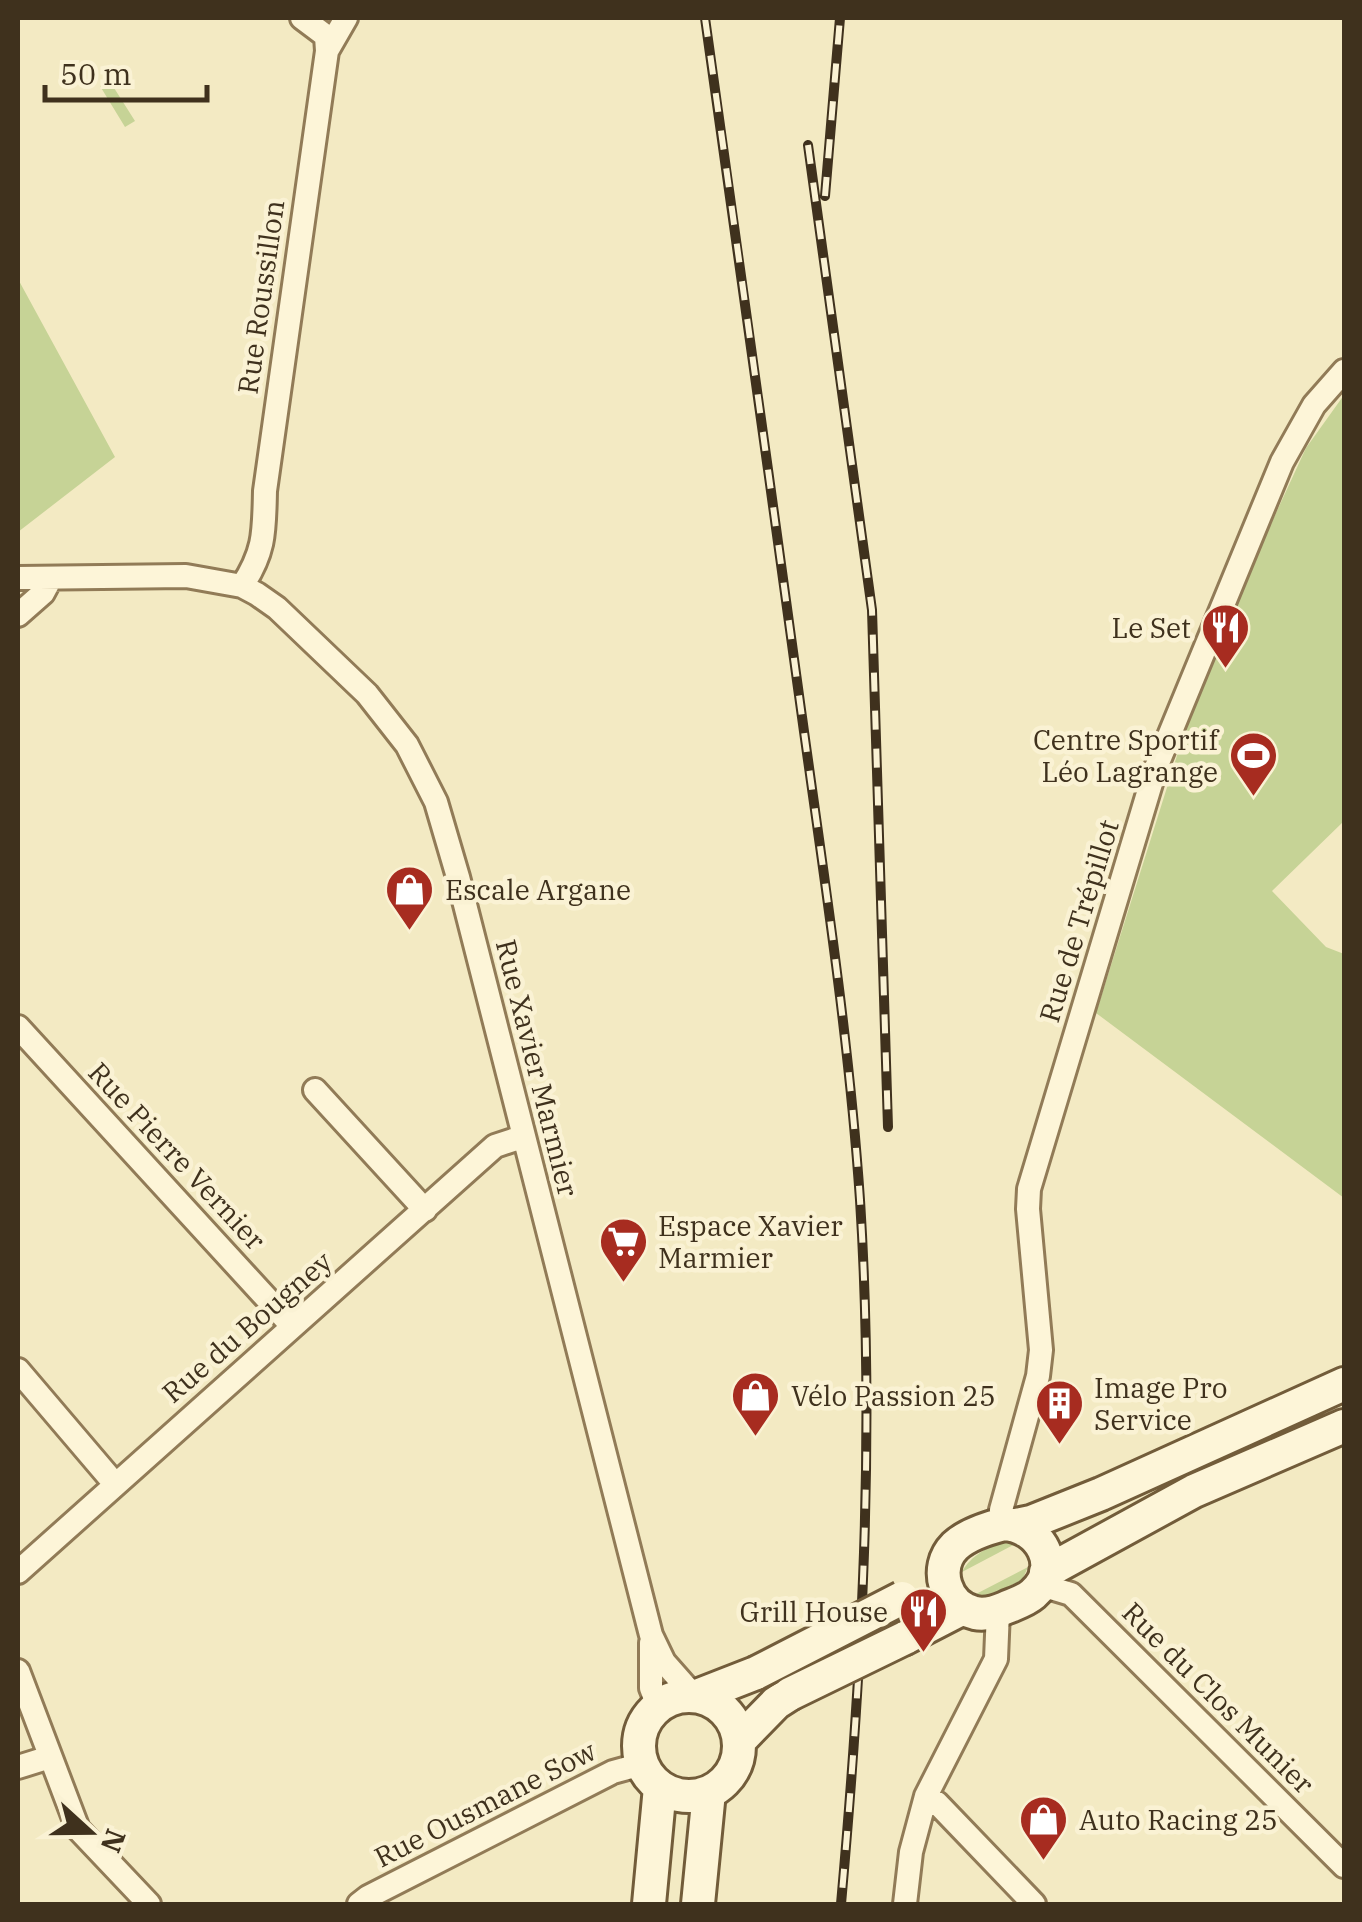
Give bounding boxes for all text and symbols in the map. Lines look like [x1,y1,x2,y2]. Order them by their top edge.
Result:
scale bar [45,40,208,102]
text: 50 m [60,54,132,93]
street label: Rue Roussillon [229,198,292,396]
restaurant icon: Le Set [1200,602,1252,670]
place label: Le Set [1112,609,1191,646]
place label: Centre Sportif Léo Lagrange [1033,721,1220,790]
sports icon: Centre Sportif Léo Lagrange [1227,730,1279,798]
street label: Rue de Trépillot [1030,815,1127,1027]
shop icon: Escale Argane [384,864,436,932]
place label: Escale Argane [445,871,631,908]
street label: Rue Xavier Marmier [488,936,587,1201]
street label: Rue Pierre Vernier [81,1054,274,1258]
place label: Espace Xavier Marmier [658,1207,843,1276]
supermarket icon: Espace Xavier Marmier [597,1216,649,1284]
street label: Rue du Bougney [154,1243,339,1411]
place label: Image Pro Service [1094,1369,1228,1438]
shop icon: Vélo Passion 25 [730,1370,782,1438]
place label: Vélo Passion 25 [791,1377,996,1414]
building icon: Image Pro Service [1033,1378,1085,1446]
restaurant icon: Grill House [897,1586,949,1654]
place label: Grill House [739,1593,888,1630]
street label: Rue du Clos Munier [1114,1594,1323,1802]
street label: Rue Ousmane Sow [368,1732,602,1875]
north arrow [40,1782,140,1882]
shop icon: Auto Racing 25 [1018,1794,1070,1862]
place label: Auto Racing 25 [1079,1801,1278,1838]
text: N [93,1824,135,1858]

